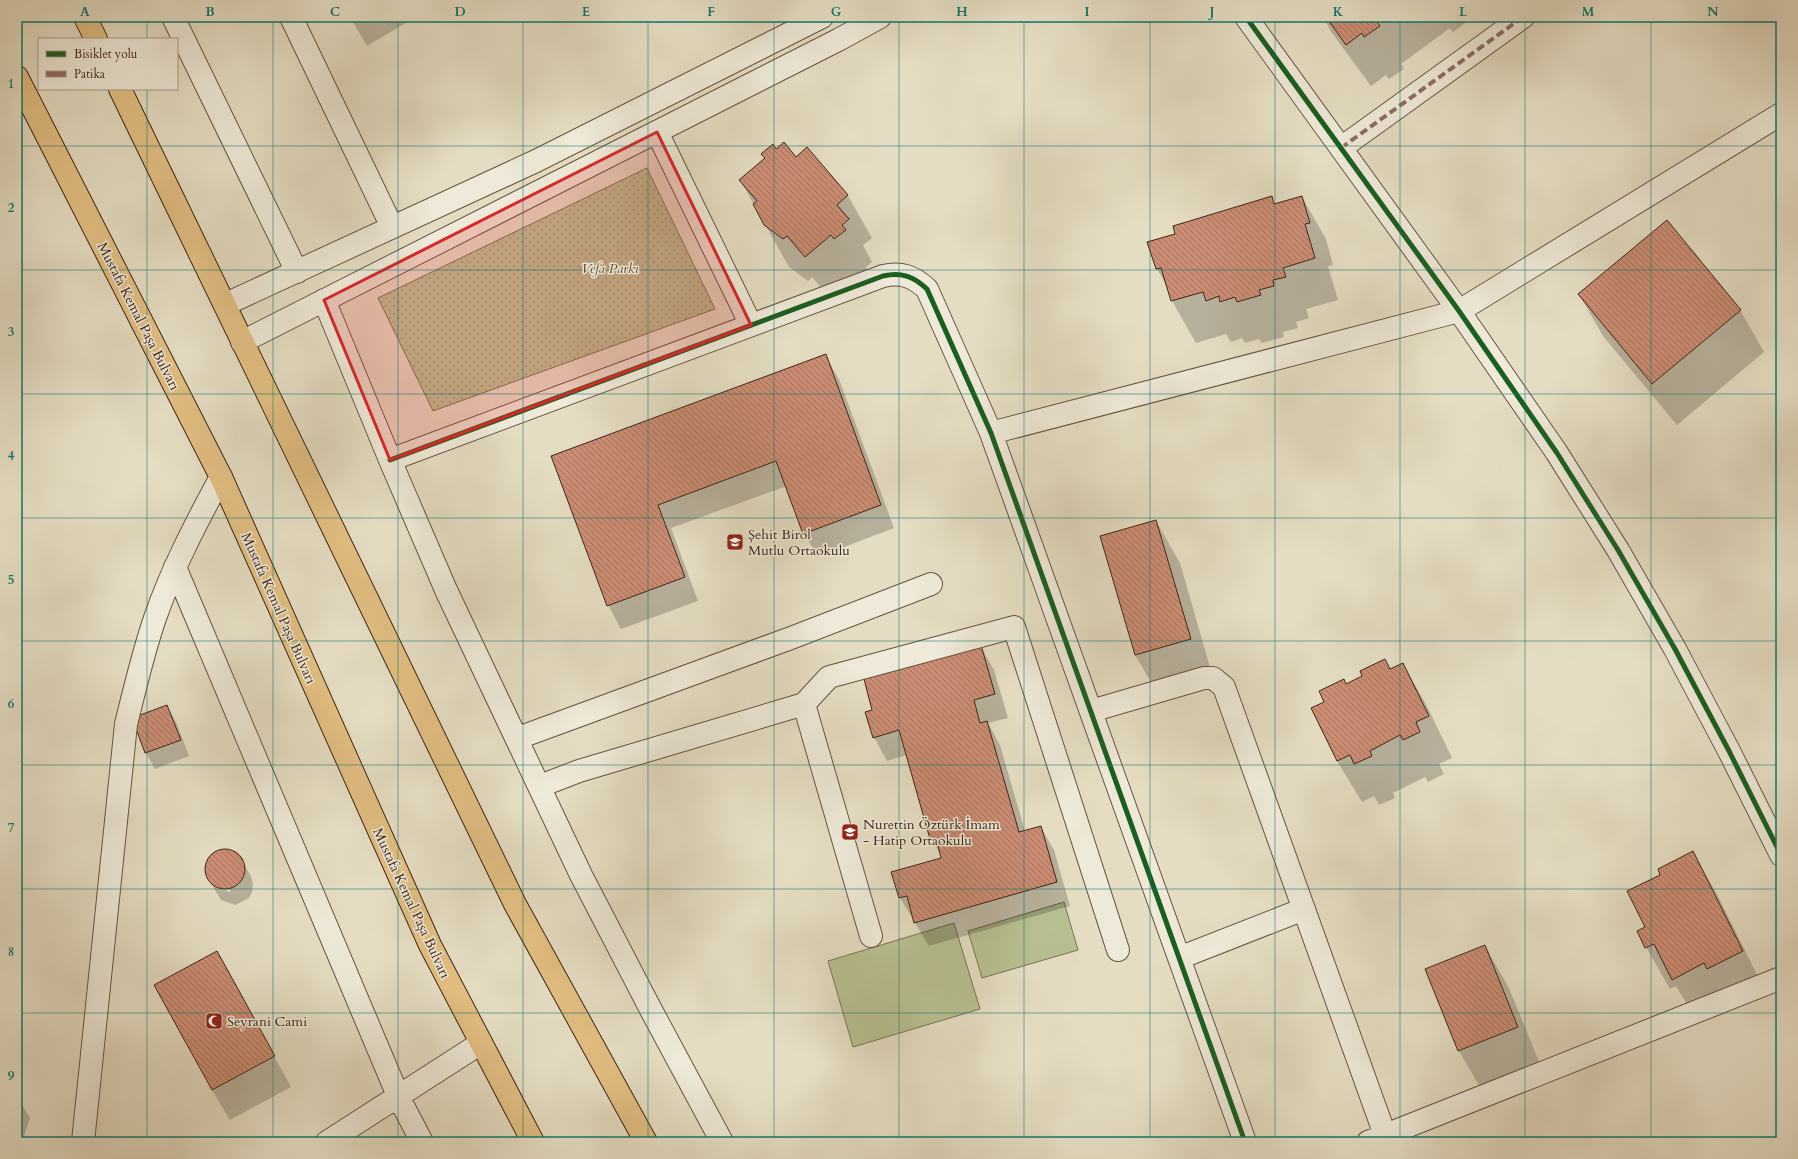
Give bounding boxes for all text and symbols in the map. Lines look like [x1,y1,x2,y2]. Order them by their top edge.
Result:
text: A [80,3,90,21]
text: B [205,3,215,21]
text: C [330,3,340,21]
text: D [454,3,466,21]
text: E [582,3,590,21]
text: F [707,3,715,21]
text: G [831,3,842,21]
text: H [956,3,968,21]
text: I [1084,3,1090,21]
text: J [1208,3,1215,21]
text: K [1333,3,1344,21]
text: L [1459,3,1468,21]
text: M [1582,3,1595,21]
text: N [1707,3,1719,21]
legend [38,38,178,90]
text: Bisiklet yolu [74,46,138,62]
text: Patika [74,66,106,82]
text: 1 [8,75,14,93]
text: 2 [8,199,15,217]
street label: Mustafa Kemal Paşa Bulvarı [93,239,184,394]
park label: Vefa Parkı [581,259,639,278]
text: 3 [8,323,15,341]
text: 4 [8,447,15,465]
place label: Şehit Birol Mutlu Ortaokulu [748,525,850,560]
street label: Mustafa Kemal Paşa Bulvarı [237,530,321,687]
school or university icon: Şehit Birol Mutlu Ortaokulu [725,532,745,552]
text: 5 [8,571,14,589]
text: 6 [8,695,15,713]
place label: Nurettin Öztürk İmam - Hatip Ortaokulu [863,815,1000,850]
text: 7 [8,819,15,837]
school or university icon: Nurettin Öztürk İmam - Hatip Ortaokulu [840,822,860,842]
street label: Mustafa Kemal Paşa Bulvarı [368,825,455,982]
text: 8 [8,943,14,961]
mosque icon: Seyrani Cami [204,1011,224,1031]
place label: Seyrani Cami [227,1012,307,1031]
text: 9 [8,1067,15,1085]

